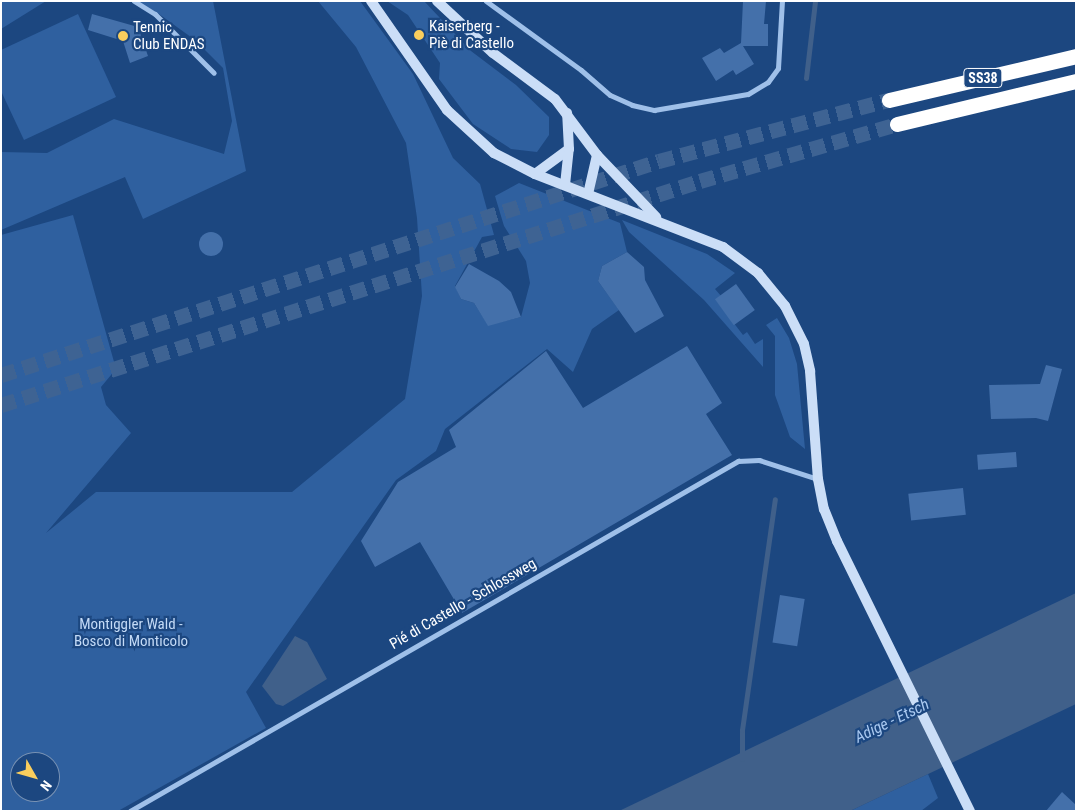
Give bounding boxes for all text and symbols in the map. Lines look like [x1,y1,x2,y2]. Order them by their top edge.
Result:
place label: Kaiserberg - Piè di Castello [429,17,514,52]
place label: Tennic Club ENDAS [133,18,205,53]
marker: Kaiserberg - Piè di Castello [413,29,425,41]
marker: Tennic Club ENDAS [117,30,129,42]
road number: SS38 [963,66,1003,90]
street label: Pié di Castello - Schlossweg [386,555,540,653]
park label: Montiggler Wald - Bosco di Monticolo [74,615,188,650]
water label: Adige - Etsch [852,695,932,747]
north arrow [10,752,60,802]
text: N [37,777,55,794]

